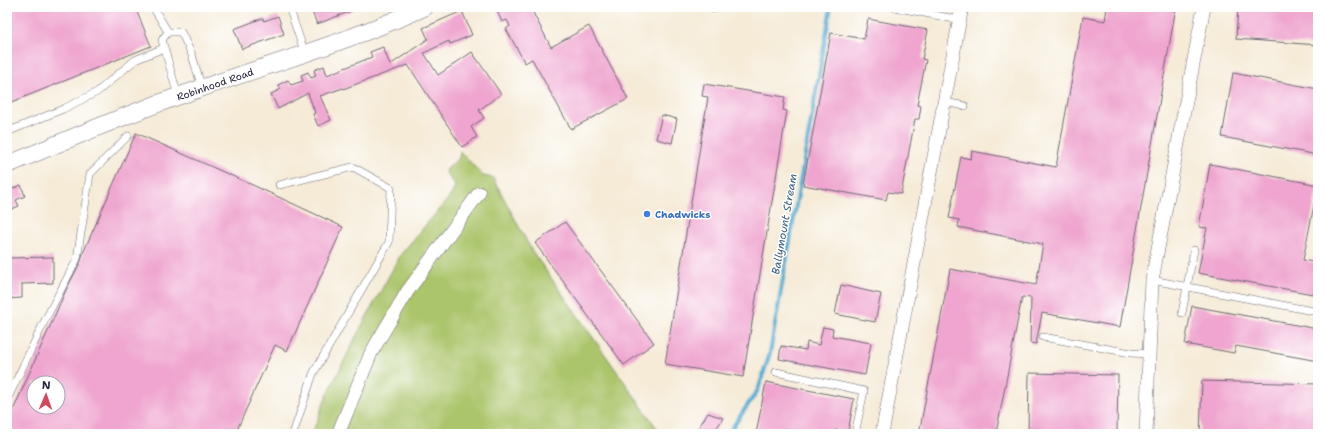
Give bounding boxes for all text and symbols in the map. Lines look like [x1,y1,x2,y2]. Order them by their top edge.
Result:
street label: Robinhood Road [175,65,256,104]
water label: Ballymount Stream [768,172,801,276]
place label: Chadwicks [655,208,711,221]
marker: Chadwicks [642,209,652,219]
north arrow [26,375,66,415]
text: N [42,378,51,393]

